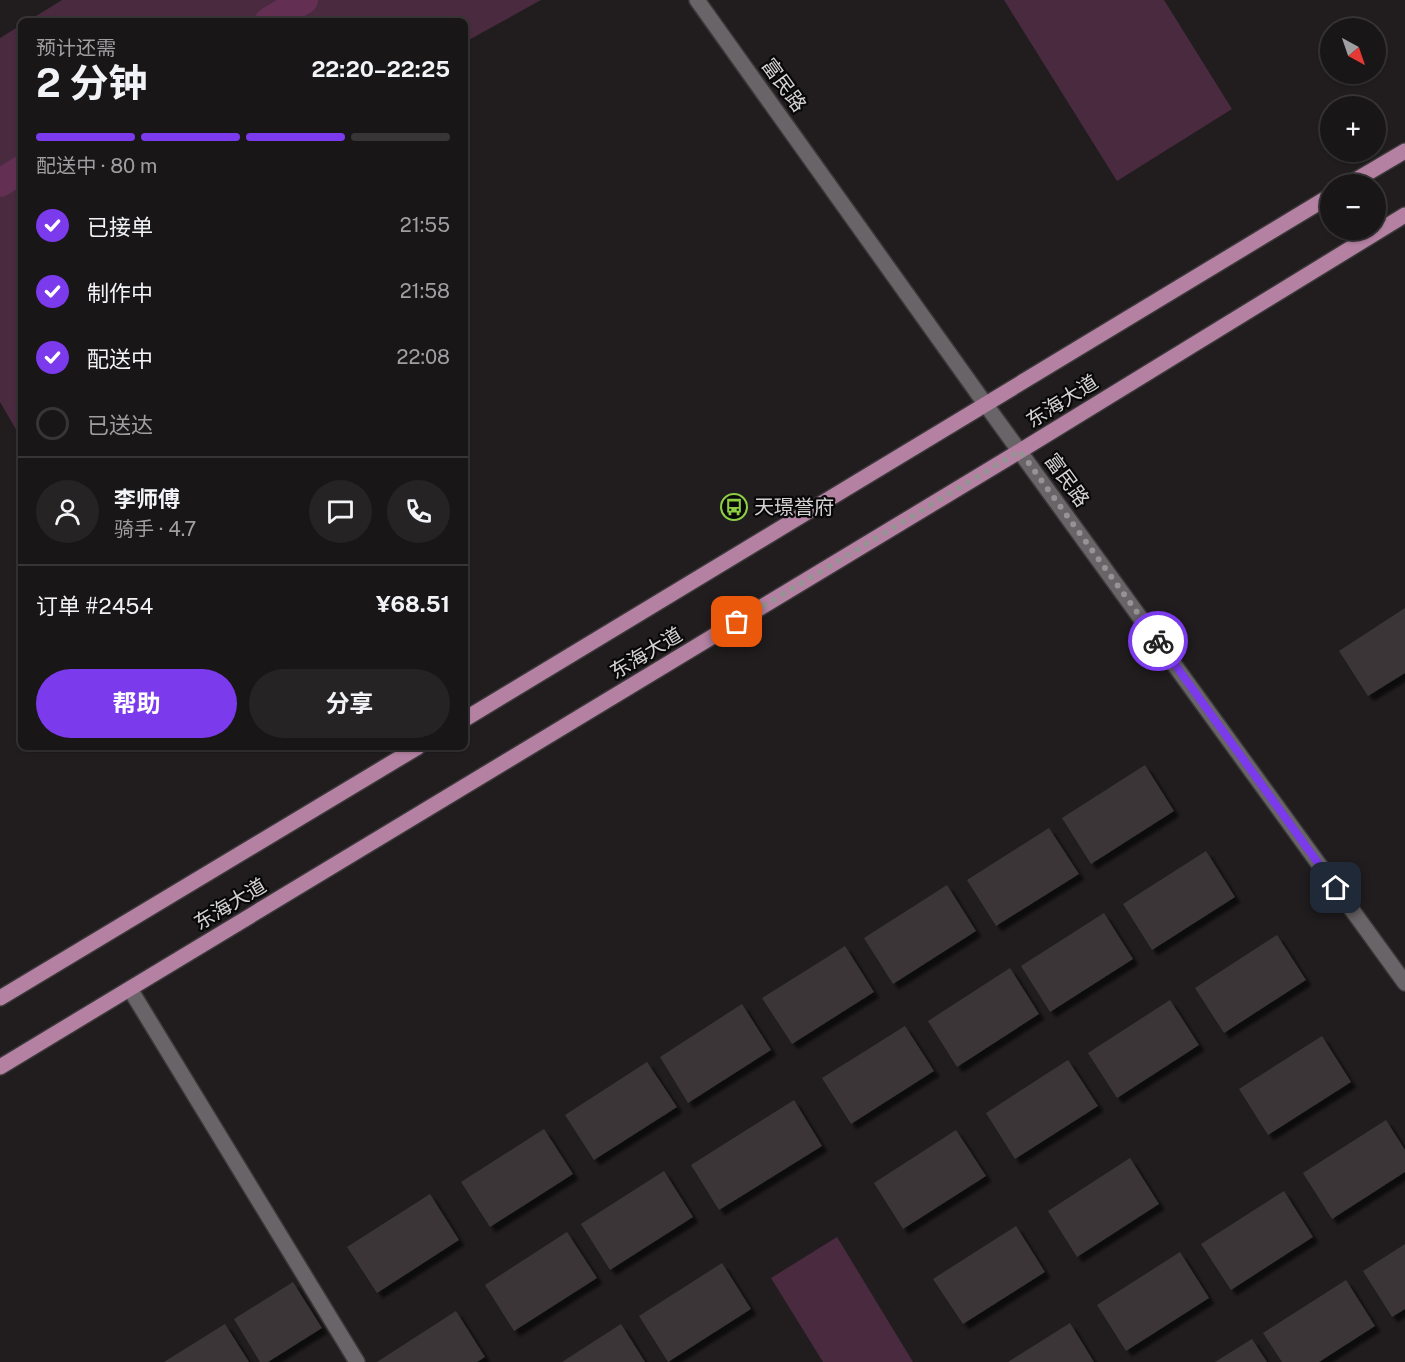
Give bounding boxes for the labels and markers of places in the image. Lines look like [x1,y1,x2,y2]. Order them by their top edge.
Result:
bus stop icon: 天璟誉府 [719,492,749,522]
place label: 天璟誉府 [754,495,834,519]
pin [711,596,762,647]
pin [1310,862,1361,913]

